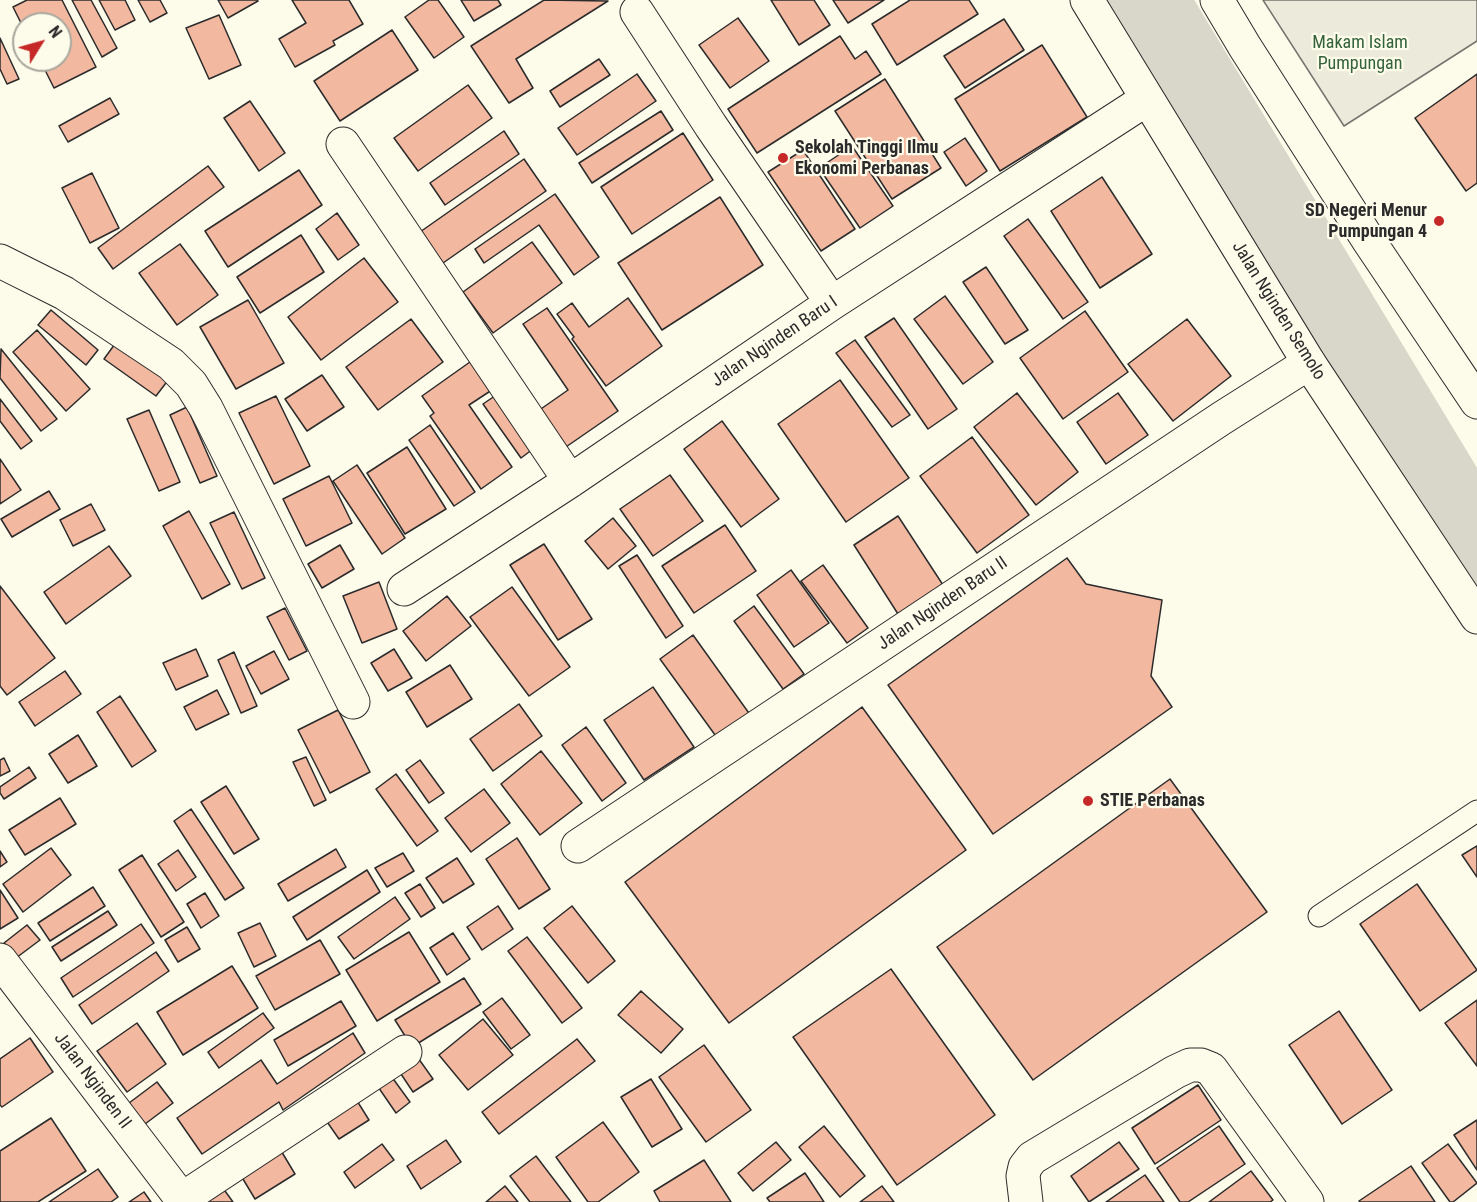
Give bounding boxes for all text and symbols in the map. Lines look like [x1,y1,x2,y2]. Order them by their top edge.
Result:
north arrow [12,12,72,72]
text: N [45,22,66,42]
park label: Makam Islam Pumpungan [1312,32,1408,74]
place label: Sekolah Tinggi Ilmu Ekonomi Perbanas [795,137,938,180]
marker: Sekolah Tinggi Ilmu Ekonomi Perbanas [776,151,790,165]
place label: SD Negeri Menur Pumpungan 4 [1305,200,1427,242]
marker: SD Negeri Menur Pumpungan 4 [1432,214,1446,228]
street label: Jalan Nginden Semolo [1227,238,1329,384]
street label: Jalan Nginden Baru I [708,292,842,392]
street label: Jalan Nginden Baru II [874,553,1012,655]
place label: STIE Perbanas [1100,790,1205,812]
marker: STIE Perbanas [1081,794,1095,808]
street label: Jalan Nginden II [49,1029,135,1133]

